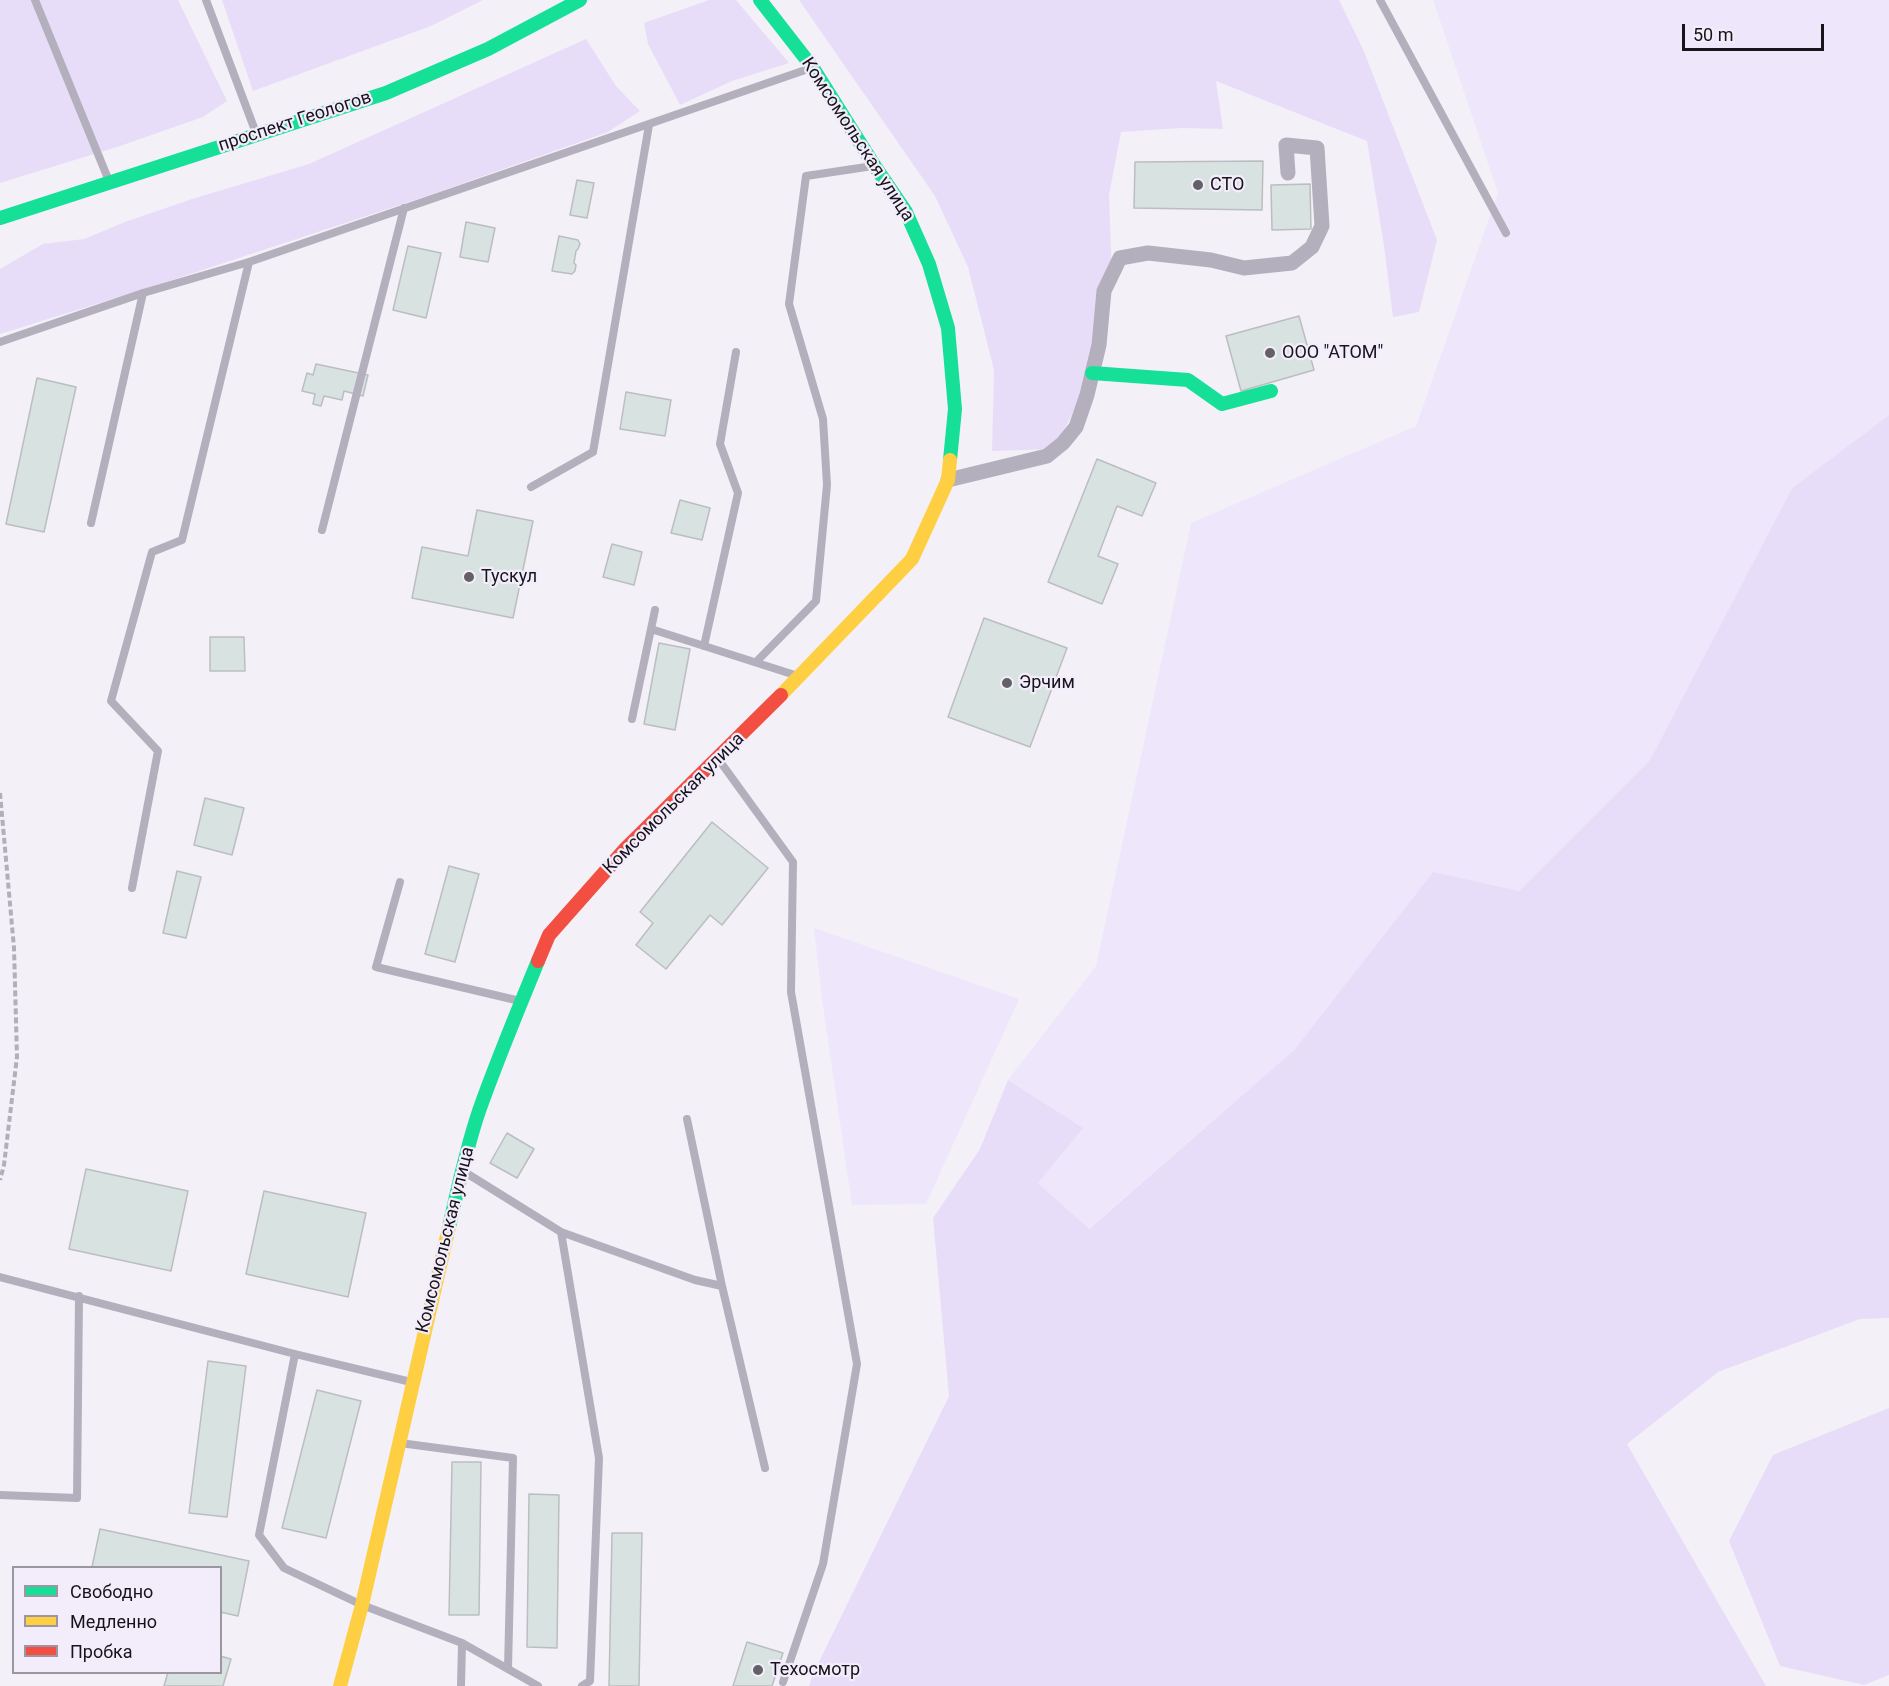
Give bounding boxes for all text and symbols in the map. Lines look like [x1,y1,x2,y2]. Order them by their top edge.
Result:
scale bar [1685,12,1828,50]
text: 50 m [1693,24,1733,45]
street label: Комсомольская улица [796,54,918,226]
street label: проспект Геологов [216,87,374,157]
place label: СТО [1210,174,1244,196]
marker: СТО [1191,178,1205,192]
place label: ООО "АТОМ" [1282,342,1383,364]
marker: ООО "АТОМ" [1263,346,1277,360]
place label: Тускул [481,566,537,588]
marker: Тускул [462,570,476,584]
place label: Эрчим [1019,672,1075,694]
marker: Эрчим [1000,676,1014,690]
street label: Комсомольская улица [599,729,749,879]
street label: Комсомольская улица [412,1145,480,1335]
legend [12,1566,222,1674]
text: Свободно [70,1581,153,1602]
text: Медленно [70,1611,157,1632]
text: Пробка [70,1641,133,1662]
place label: Техосмотр [770,1659,860,1681]
marker: Техосмотр [751,1663,765,1677]

